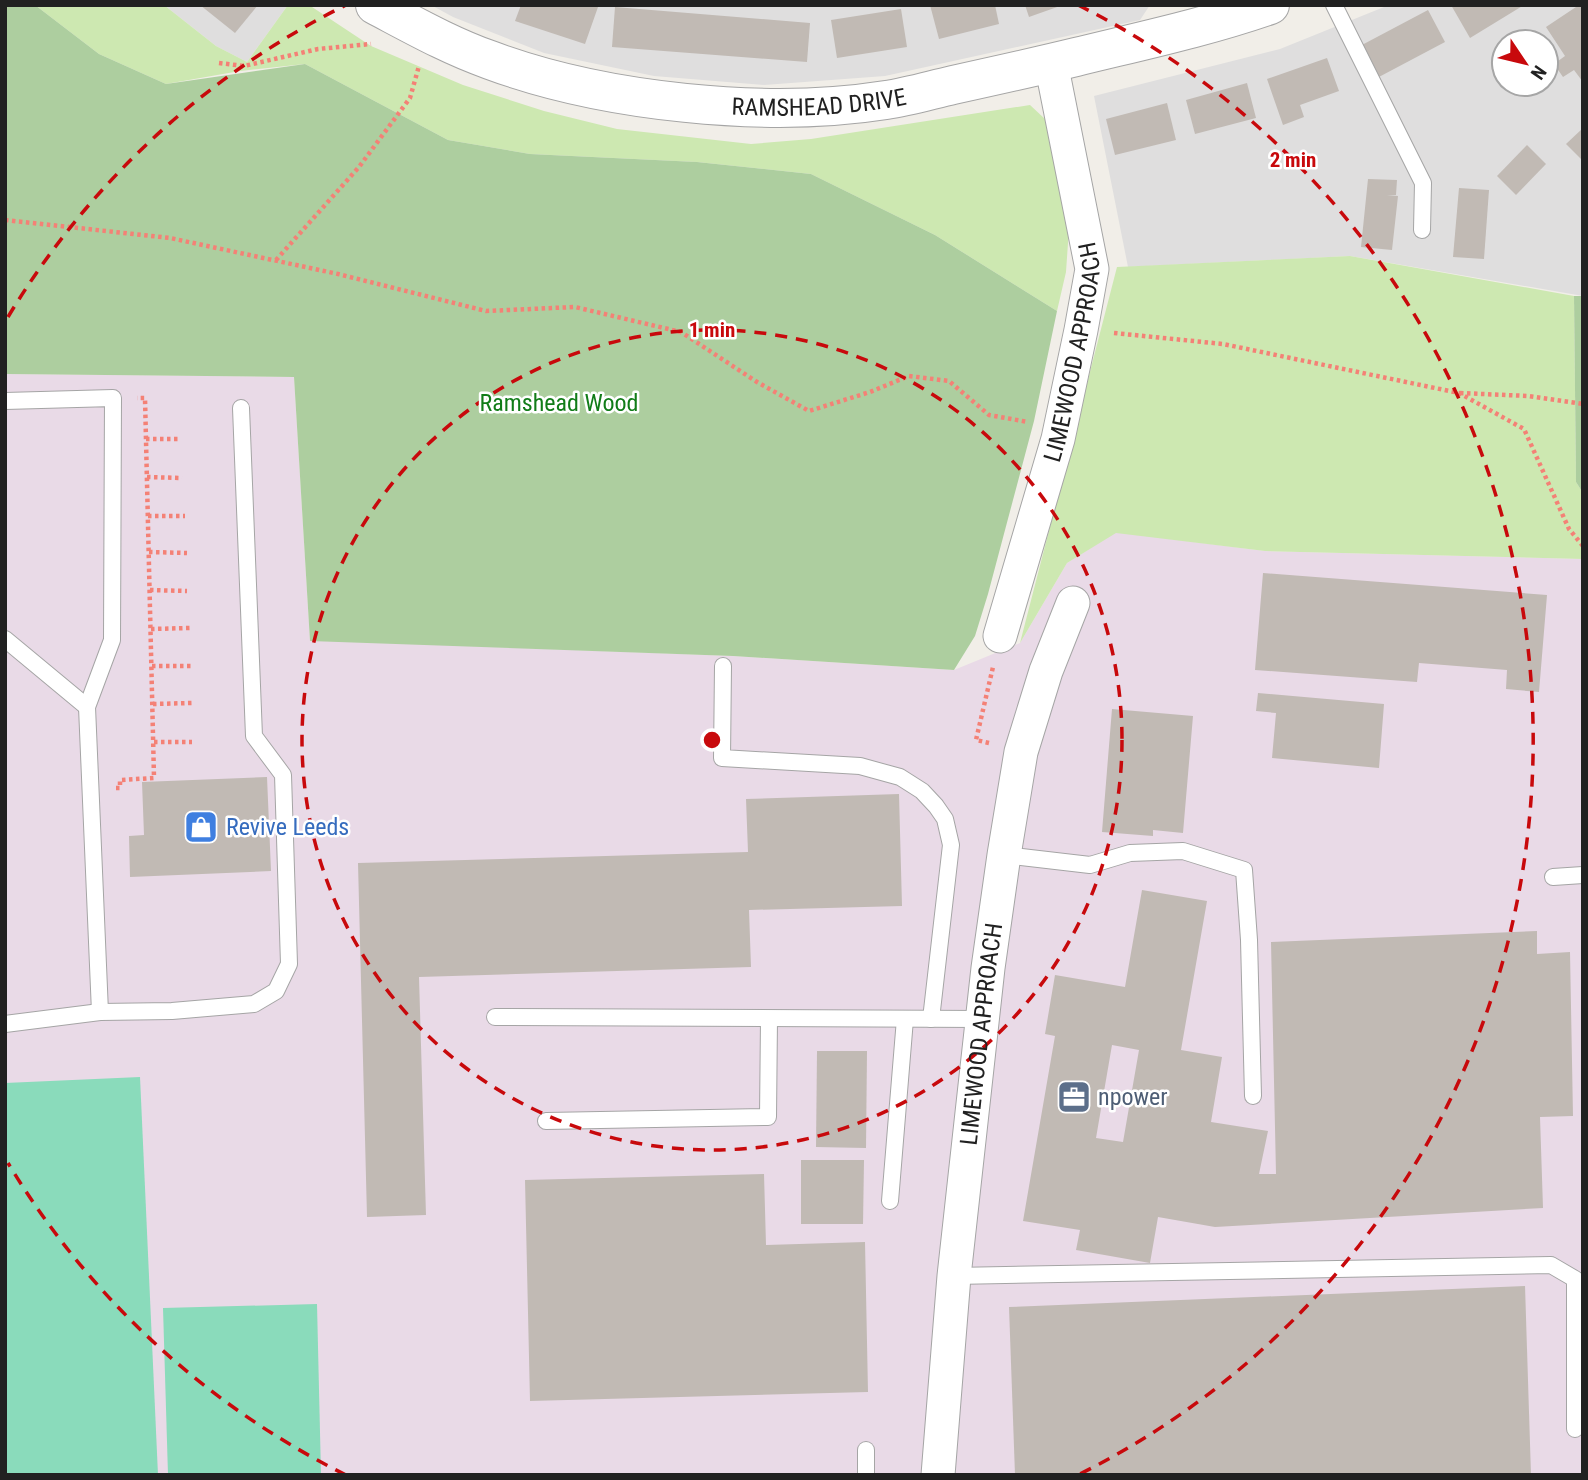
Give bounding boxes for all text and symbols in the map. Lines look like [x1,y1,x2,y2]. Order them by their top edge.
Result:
north arrow [1490,28,1560,98]
text: N [1526,61,1551,84]
street label: RAMSHEAD DRIVE [731,83,909,122]
text: 2 min [1270,148,1316,172]
street label: LIMEWOOD APPROACH [1038,240,1106,465]
text: 1 min [689,318,735,342]
park label: Ramshead Wood [480,389,638,417]
centre of rings [700,728,724,752]
shop icon: Revive Leeds [182,808,220,846]
place label: Revive Leeds [226,813,349,841]
street label: LIMEWOOD APPROACH [955,921,1008,1147]
office icon: npower [1055,1078,1093,1116]
place label: npower [1098,1083,1168,1111]

